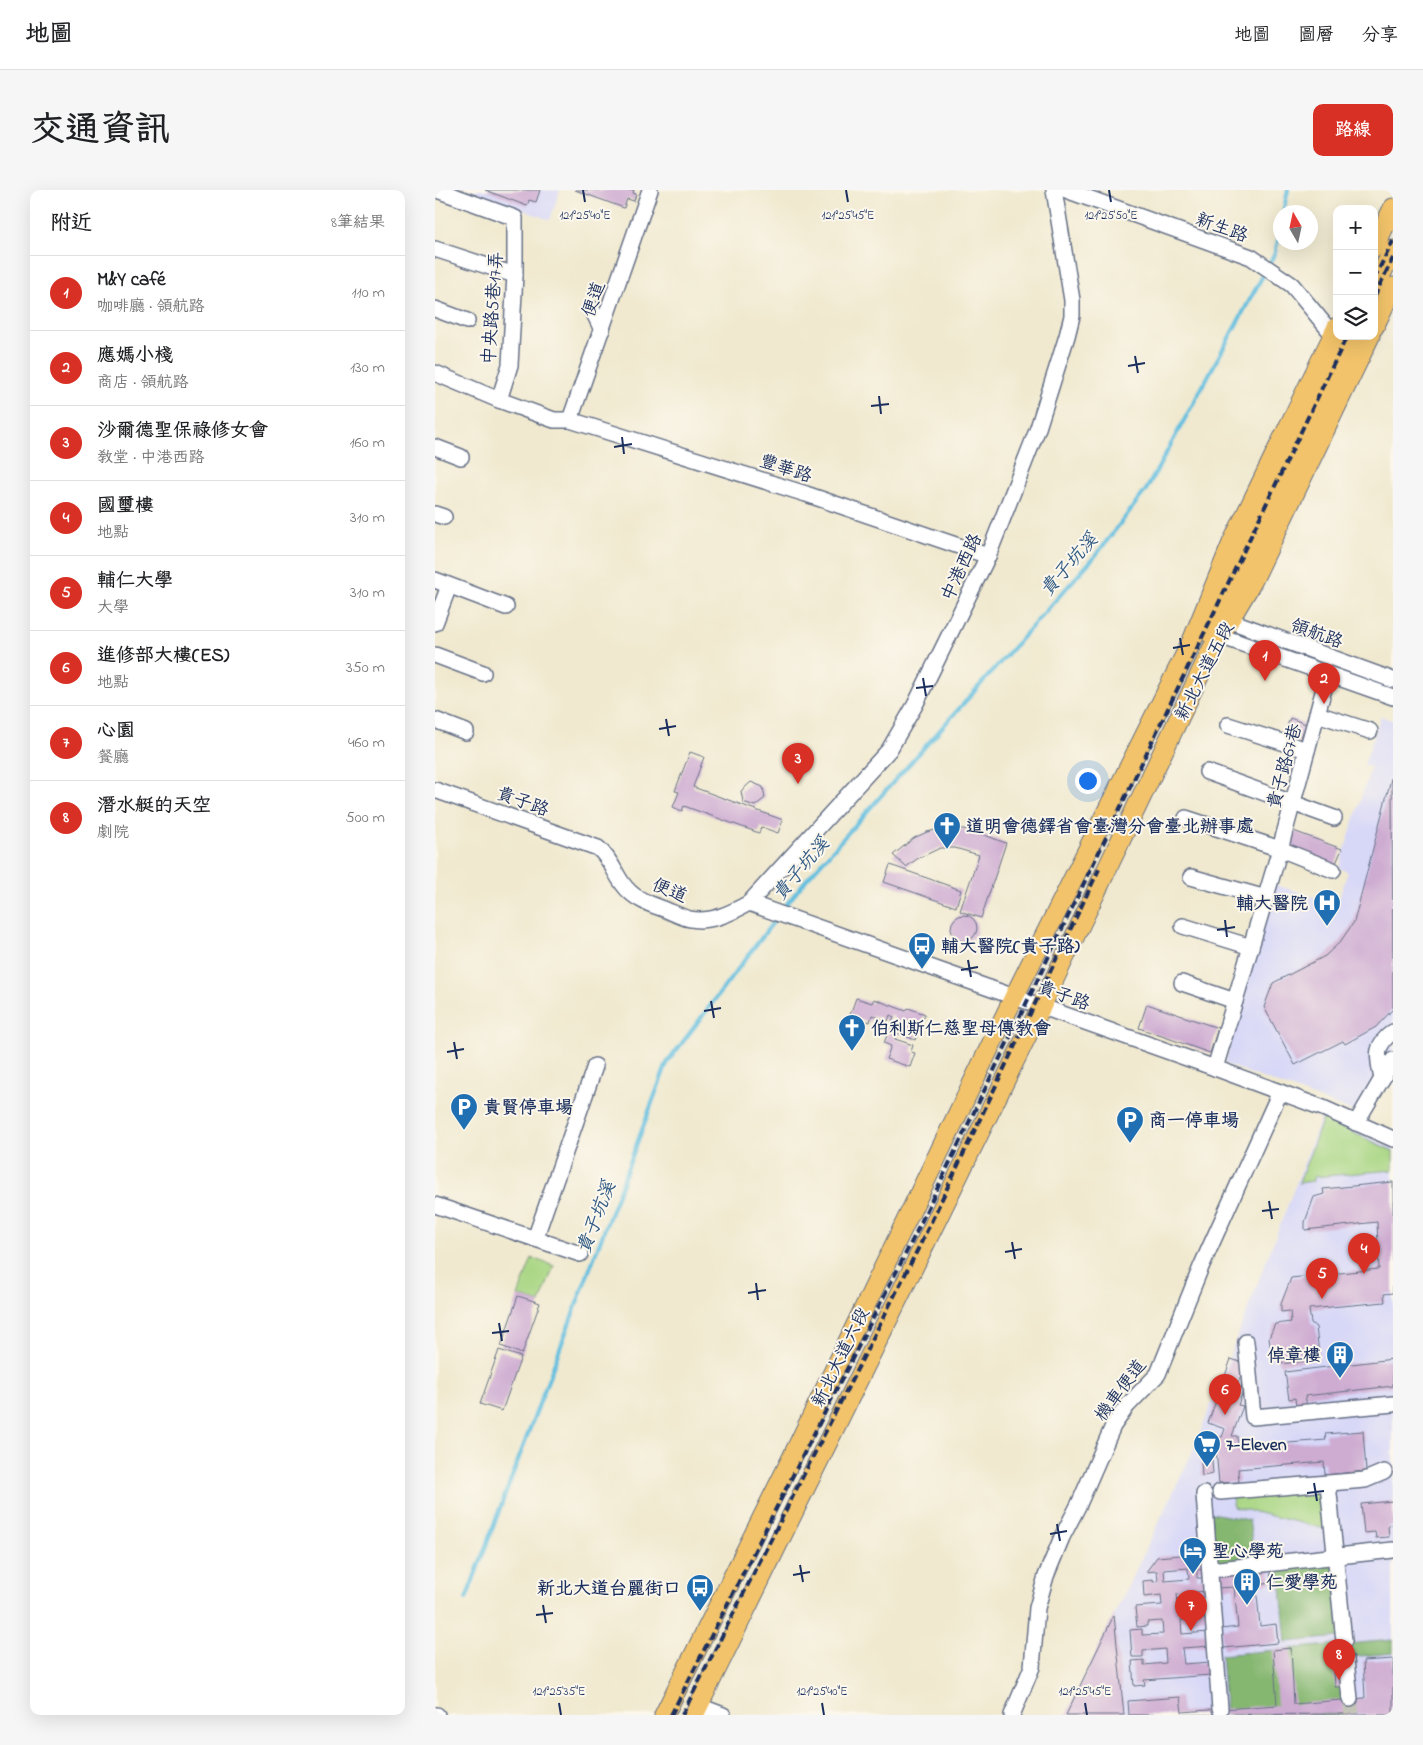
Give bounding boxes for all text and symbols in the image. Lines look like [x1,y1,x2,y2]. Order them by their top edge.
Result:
text: 地圖 [25,18,73,53]
text: 地圖 [1234,23,1270,49]
text: 圖層 [1298,23,1334,49]
text: 分享 [1362,23,1398,49]
button: 路線 [1313,104,1393,156]
text: 交通資訊 [30,106,170,157]
north arrow [1273,205,1318,250]
map controls [1333,205,1378,340]
button: + [1333,205,1378,250]
text: 121°25'40"E [559,207,611,225]
text: 121°25'45"E [822,207,874,225]
text: 121°25'50"E [1084,207,1138,225]
street label: 新生路 [1191,207,1251,250]
text: 附近 [50,209,92,239]
text: 8筆結果 [331,211,385,235]
button: − [1333,250,1378,295]
street label: 中央路5巷17弄 [477,251,511,366]
text: M&Y café [97,267,166,294]
street label: 便道 [577,278,613,321]
text: 1 [63,281,69,305]
text: 110 m [351,281,385,305]
text: 咖啡廳 · 領航路 [97,295,204,319]
button: layers [1333,295,1378,340]
text: 應媽小棧 [97,343,173,370]
text: 2 [62,356,70,380]
text: 130 m [350,356,385,380]
text: 商店 · 領航路 [97,371,188,395]
text: 沙爾德聖保祿修女會 [97,418,268,445]
text: 3 [63,431,69,455]
text: 160 m [350,431,385,455]
text: 教堂 · 中港西路 [97,446,204,470]
street label: 豐華路 [756,449,815,491]
text: 國璽樓 [97,493,154,520]
text: 4 [63,506,69,530]
text: 310 m [350,506,385,530]
text: 地點 [97,521,129,545]
water label: 貴子坑溪 [1035,527,1106,603]
street label: 中港西路 [936,530,990,606]
text: 輔仁大學 [97,568,173,595]
text: 5 [61,581,71,605]
text: 310 m [350,581,385,605]
text: 大學 [97,596,129,620]
street label: 領航路 [1286,613,1346,656]
street label: 新北大道五段 [1170,618,1242,726]
pin: 1 [1249,640,1281,681]
text: 進修部大樓(ES) [97,643,229,670]
text: 6 [62,656,70,680]
text: 350 m [346,656,385,680]
pin: 2 [1308,663,1340,704]
text: 地點 [97,671,129,695]
text: 心園 [97,718,135,745]
street label: 貴子路67巷 [1262,721,1310,812]
text: 7 [63,731,69,755]
text: 460 m [348,731,385,755]
pin: 3 [782,743,814,784]
text: 餐廳 [97,746,129,770]
your location [1075,768,1101,794]
street label: 貴子路 [492,781,552,824]
text: 潛水艇的天空 [97,793,211,820]
text: 8 [63,806,69,830]
text: 500 m [346,806,385,830]
church icon: 道明會德鐸省會臺灣分會臺北辦事處 [932,811,962,850]
place label: 道明會德鐸省會臺灣分會臺北辦事處 [966,815,1254,841]
text: 劇院 [97,821,129,845]
water label: 貴子坑溪 [767,831,837,907]
street label: 便道 [648,873,691,911]
hospital icon: 輔大醫院 [1312,888,1342,927]
place label: 輔大醫院 [1236,892,1308,918]
bus stop icon: 輔大醫院(貴子路) [907,931,937,970]
place label: 輔大醫院(貴子路) [941,935,1081,961]
street label: 貴子路 [1033,975,1093,1018]
church icon: 伯利斯仁慈聖母傳教會 [837,1013,867,1052]
place label: 伯利斯仁慈聖母傳教會 [871,1017,1051,1043]
parking icon: 貴賢停車場 [449,1092,479,1131]
place label: 貴賢停車場 [483,1096,573,1122]
parking icon: 商一停車場 [1115,1105,1145,1144]
place label: 商一停車場 [1149,1109,1239,1135]
water label: 貴子坑溪 [571,1177,624,1258]
pin: 4 [1348,1233,1380,1274]
pin: 5 [1306,1258,1338,1299]
street label: 新北大道六段 [806,1304,877,1412]
building icon: 倬章樓 [1325,1340,1355,1379]
place label: 倬章樓 [1267,1344,1321,1370]
street label: 機車便道 [1090,1355,1154,1428]
pin: 6 [1209,1374,1241,1415]
supermarket icon: 7-Eleven [1192,1429,1222,1468]
place label: 7-Eleven [1226,1433,1287,1459]
hotel icon: 聖心學苑 [1178,1536,1208,1575]
place label: 聖心學苑 [1212,1540,1284,1566]
building icon: 仁愛學苑 [1232,1567,1262,1606]
place label: 仁愛學苑 [1266,1571,1338,1597]
bus stop icon: 新北大道台麗街口 [685,1573,715,1612]
place label: 新北大道台麗街口 [537,1577,681,1603]
pin: 7 [1175,1590,1207,1631]
pin: 8 [1323,1639,1355,1680]
text: 121°25'35"E [533,1683,585,1701]
text: 121°25'40"E [796,1683,848,1701]
text: 121°25'45"E [1059,1683,1111,1701]

